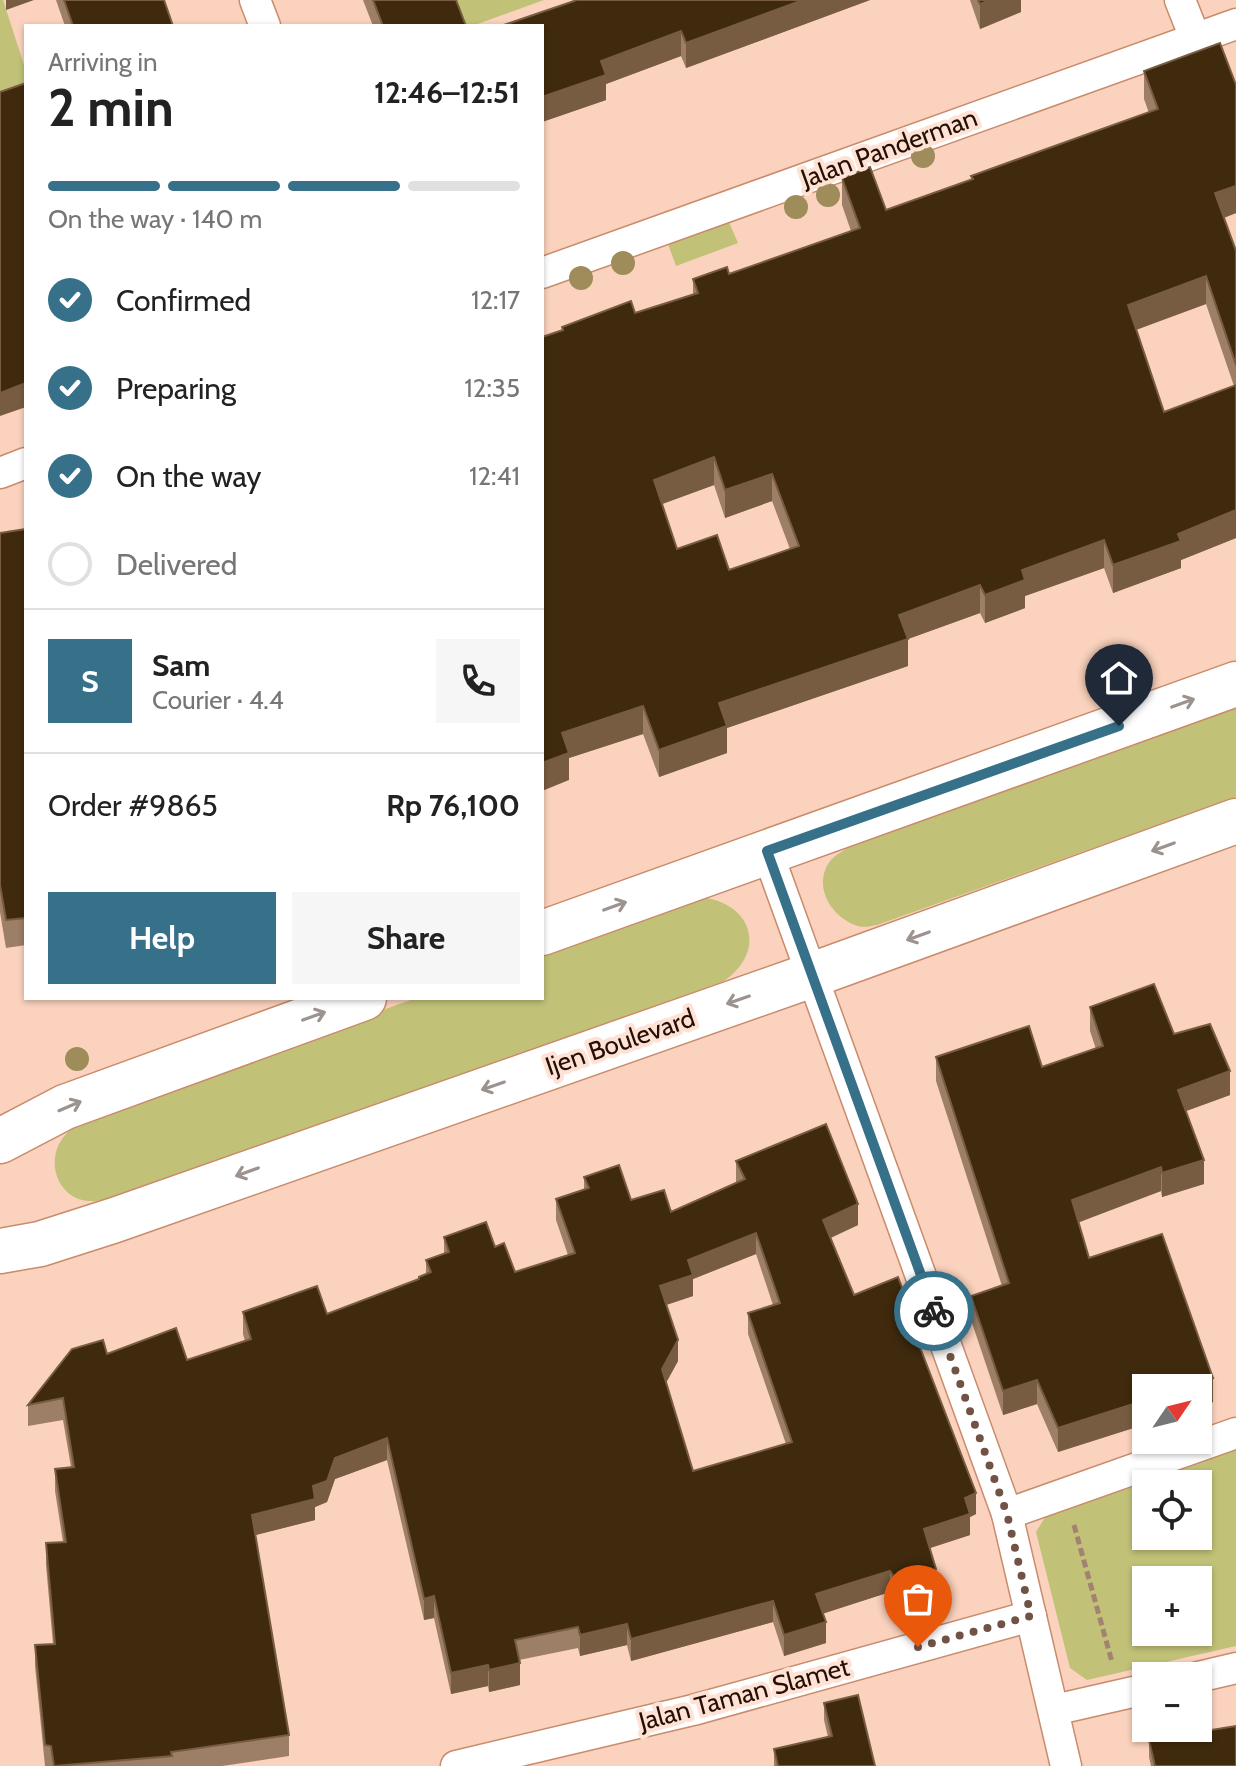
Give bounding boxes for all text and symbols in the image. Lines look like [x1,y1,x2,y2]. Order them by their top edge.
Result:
text: Arriving in [48,46,158,78]
text: 12:46–12:51 [374,74,520,111]
text: 2 min [48,76,174,139]
street label: Jalan Panderman [796,101,981,195]
text: On the way · 140 m [48,203,262,235]
icon: check [48,278,92,322]
text: Confirmed [116,282,251,319]
text: 12:17 [471,284,520,316]
icon: check [48,366,92,410]
text: Preparing [116,370,236,407]
text: 12:35 [464,372,520,404]
icon: check [48,454,92,498]
text: On the way [116,458,261,495]
text: 12:41 [469,460,520,492]
text: Delivered [116,546,237,583]
button: phone [436,639,520,723]
pin [1085,644,1153,726]
text: Sam [152,647,210,684]
icon: home [1097,656,1141,700]
text: S [81,663,99,700]
text: Courier · 4.4 [152,684,284,716]
one-way arrow [1170,694,1195,709]
text: Order #9865 [48,787,218,824]
text: Rp 76,100 [386,787,520,824]
one-way arrow [1151,841,1176,855]
button: Help [48,892,276,984]
button: Share [292,892,520,984]
one-way arrow [602,898,627,913]
one-way arrow [906,930,931,944]
one-way arrow [726,994,751,1009]
street label: Ijen Boulevard [541,1002,699,1082]
one-way arrow [301,1008,326,1023]
one-way arrow [481,1080,505,1094]
one-way arrow [57,1098,81,1113]
one-way arrow [235,1166,260,1180]
courier [894,1271,974,1351]
icon: bike [912,1289,956,1333]
north arrow [1132,1374,1212,1454]
map controls [1132,1374,1212,1742]
button: locate [1132,1470,1212,1550]
pin [884,1565,952,1647]
button: + [1132,1566,1212,1646]
icon: bag [896,1577,940,1621]
street label: Jalan Taman Slamet [634,1650,853,1738]
button: − [1132,1662,1212,1742]

